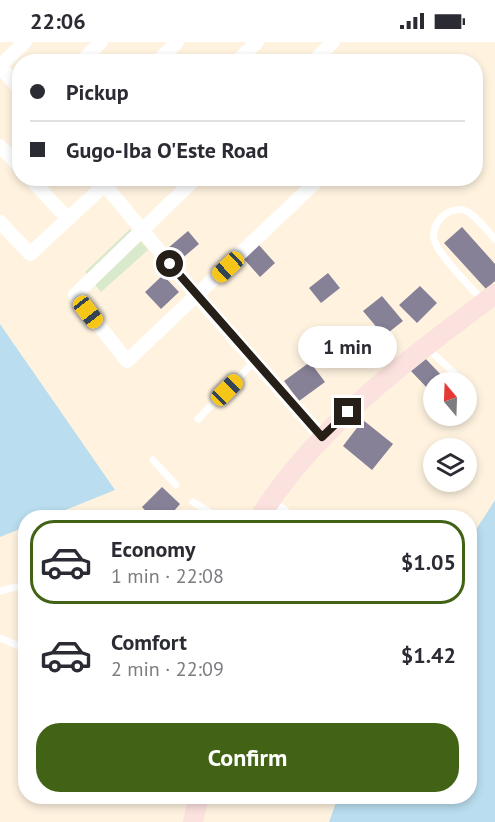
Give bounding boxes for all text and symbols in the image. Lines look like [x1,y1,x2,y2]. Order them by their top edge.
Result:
text: 22:06 [30,7,86,35]
text: Pickup [66,78,129,106]
text: Gugo-Iba O'Este Road [66,136,268,164]
car [209,248,247,286]
route start [156,250,183,277]
car [70,292,106,332]
callout: 1 min [298,325,398,367]
text: 1 min [323,334,372,360]
car [208,371,246,409]
north arrow [423,372,477,426]
map controls [423,372,477,492]
route end [334,398,361,425]
button: layers [423,438,477,492]
icon: car [39,535,93,589]
text: Economy [111,535,195,563]
text: $1.05 [401,548,456,576]
text: 1 min · 22:08 [111,563,224,589]
icon: car [39,628,93,682]
text: Comfort [111,628,187,656]
text: $1.42 [401,641,456,669]
text: 2 min · 22:09 [111,656,224,682]
button: Confirm [36,723,459,792]

